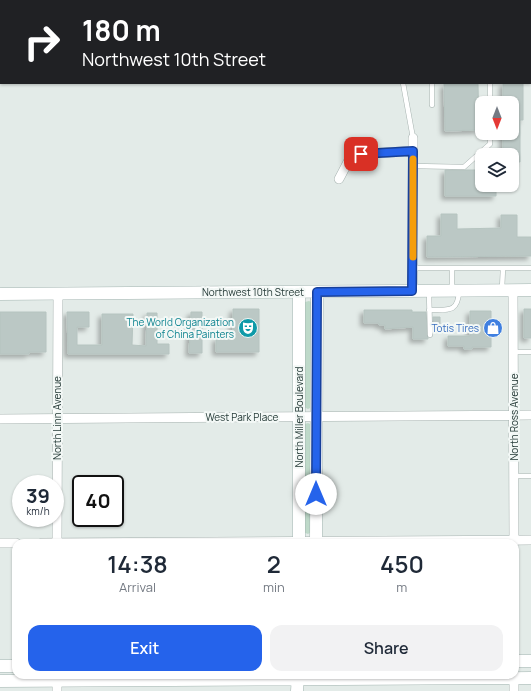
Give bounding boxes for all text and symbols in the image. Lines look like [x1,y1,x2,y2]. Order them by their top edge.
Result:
text: 180 m [82,11,161,49]
icon: right [16,16,68,68]
text: Northwest 10th Street [82,47,266,71]
north arrow [475,96,519,140]
map controls [475,96,519,192]
pin [344,137,378,171]
icon: arrive [350,143,372,165]
button: layers [475,148,519,192]
street label: Northwest 10th Street [202,285,304,299]
place label: The World Organization of China Painters [127,315,234,341]
theatre icon: The World Organization of China Painters [237,317,259,339]
shop icon: Totis Tires [482,317,504,339]
place label: Totis Tires [431,321,479,335]
street label: North Miller Boulevard [292,366,306,467]
street label: North Ross Avenue [507,373,521,461]
street label: North Linn Avenue [50,376,64,460]
street label: West Park Place [206,410,279,424]
position arrow [295,473,337,515]
speed limit sign: 40 [72,475,124,527]
text: 39 [26,482,50,509]
text: km/h [26,504,50,518]
text: 14:38 [107,547,168,580]
text: 2 [267,547,281,580]
text: 450 [380,547,424,580]
text: Arrival [119,578,156,596]
text: min [263,578,285,596]
text: m [396,578,407,596]
button: Exit [28,625,262,671]
button: Share [270,625,503,671]

